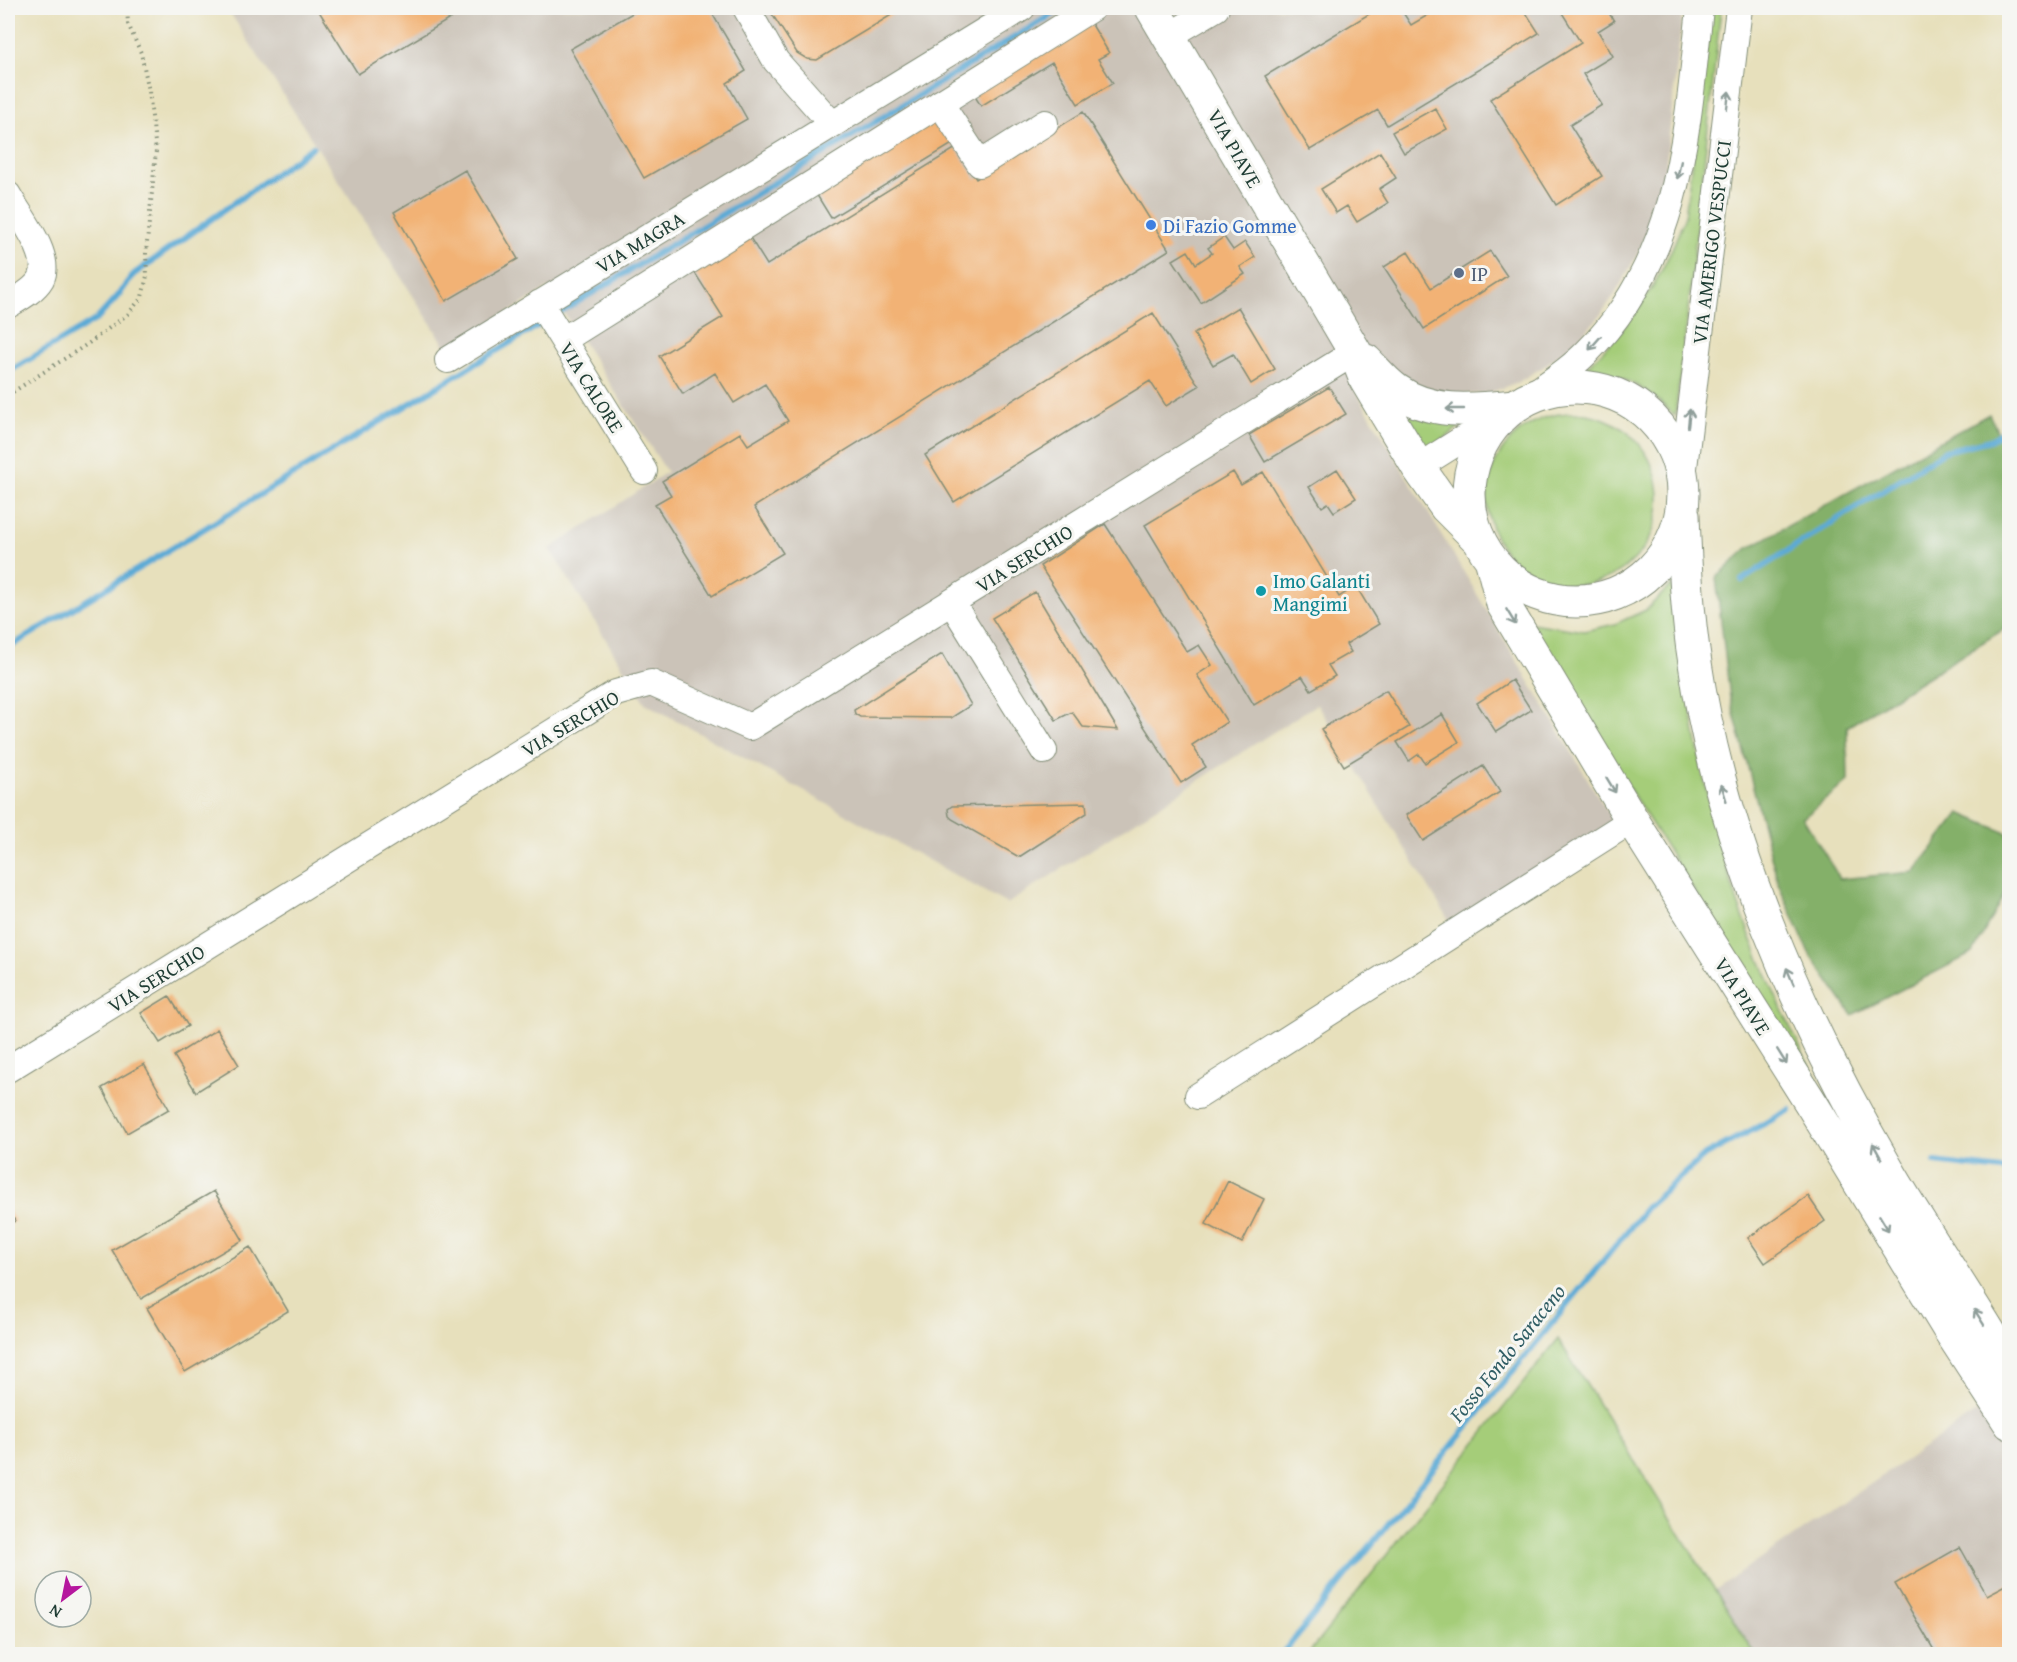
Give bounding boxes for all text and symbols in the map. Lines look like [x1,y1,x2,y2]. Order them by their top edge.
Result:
one-way arrow [1723,90,1734,110]
street label: VIA PIAVE [1201,103,1269,193]
street label: VIA AMERIGO VESPUCCI [1684,138,1738,346]
one-way arrow [1673,159,1684,179]
street label: VIA MAGRA [590,204,690,280]
place label: Di Fazio Gomme [1163,211,1297,240]
marker: Di Fazio Gomme [1144,218,1158,232]
place label: IP [1471,259,1488,288]
marker: IP [1452,266,1466,280]
one-way arrow [1588,335,1602,350]
street label: VIA CALORE [553,336,631,438]
one-way arrow [1445,403,1465,415]
one-way arrow [1684,409,1695,429]
street label: VIA SERCHIO [970,517,1078,599]
place label: Imo Galanti Mangimi [1273,566,1371,618]
marker: Imo Galanti Mangimi [1254,584,1268,598]
one-way arrow [1505,608,1517,625]
street label: VIA SERCHIO [516,682,624,764]
one-way arrow [1605,776,1617,793]
one-way arrow [1718,784,1729,803]
street label: VIA SERCHIO [102,937,210,1019]
street label: VIA PIAVE [1708,952,1778,1040]
one-way arrow [1784,968,1795,986]
one-way arrow [1776,1048,1788,1065]
one-way arrow [1871,1143,1883,1160]
one-way arrow [1878,1214,1891,1231]
water label: Fosso Fondo Saraceno [1441,1277,1573,1430]
one-way arrow [1972,1309,1984,1326]
north arrow [33,1569,93,1629]
text: N [44,1599,66,1625]

